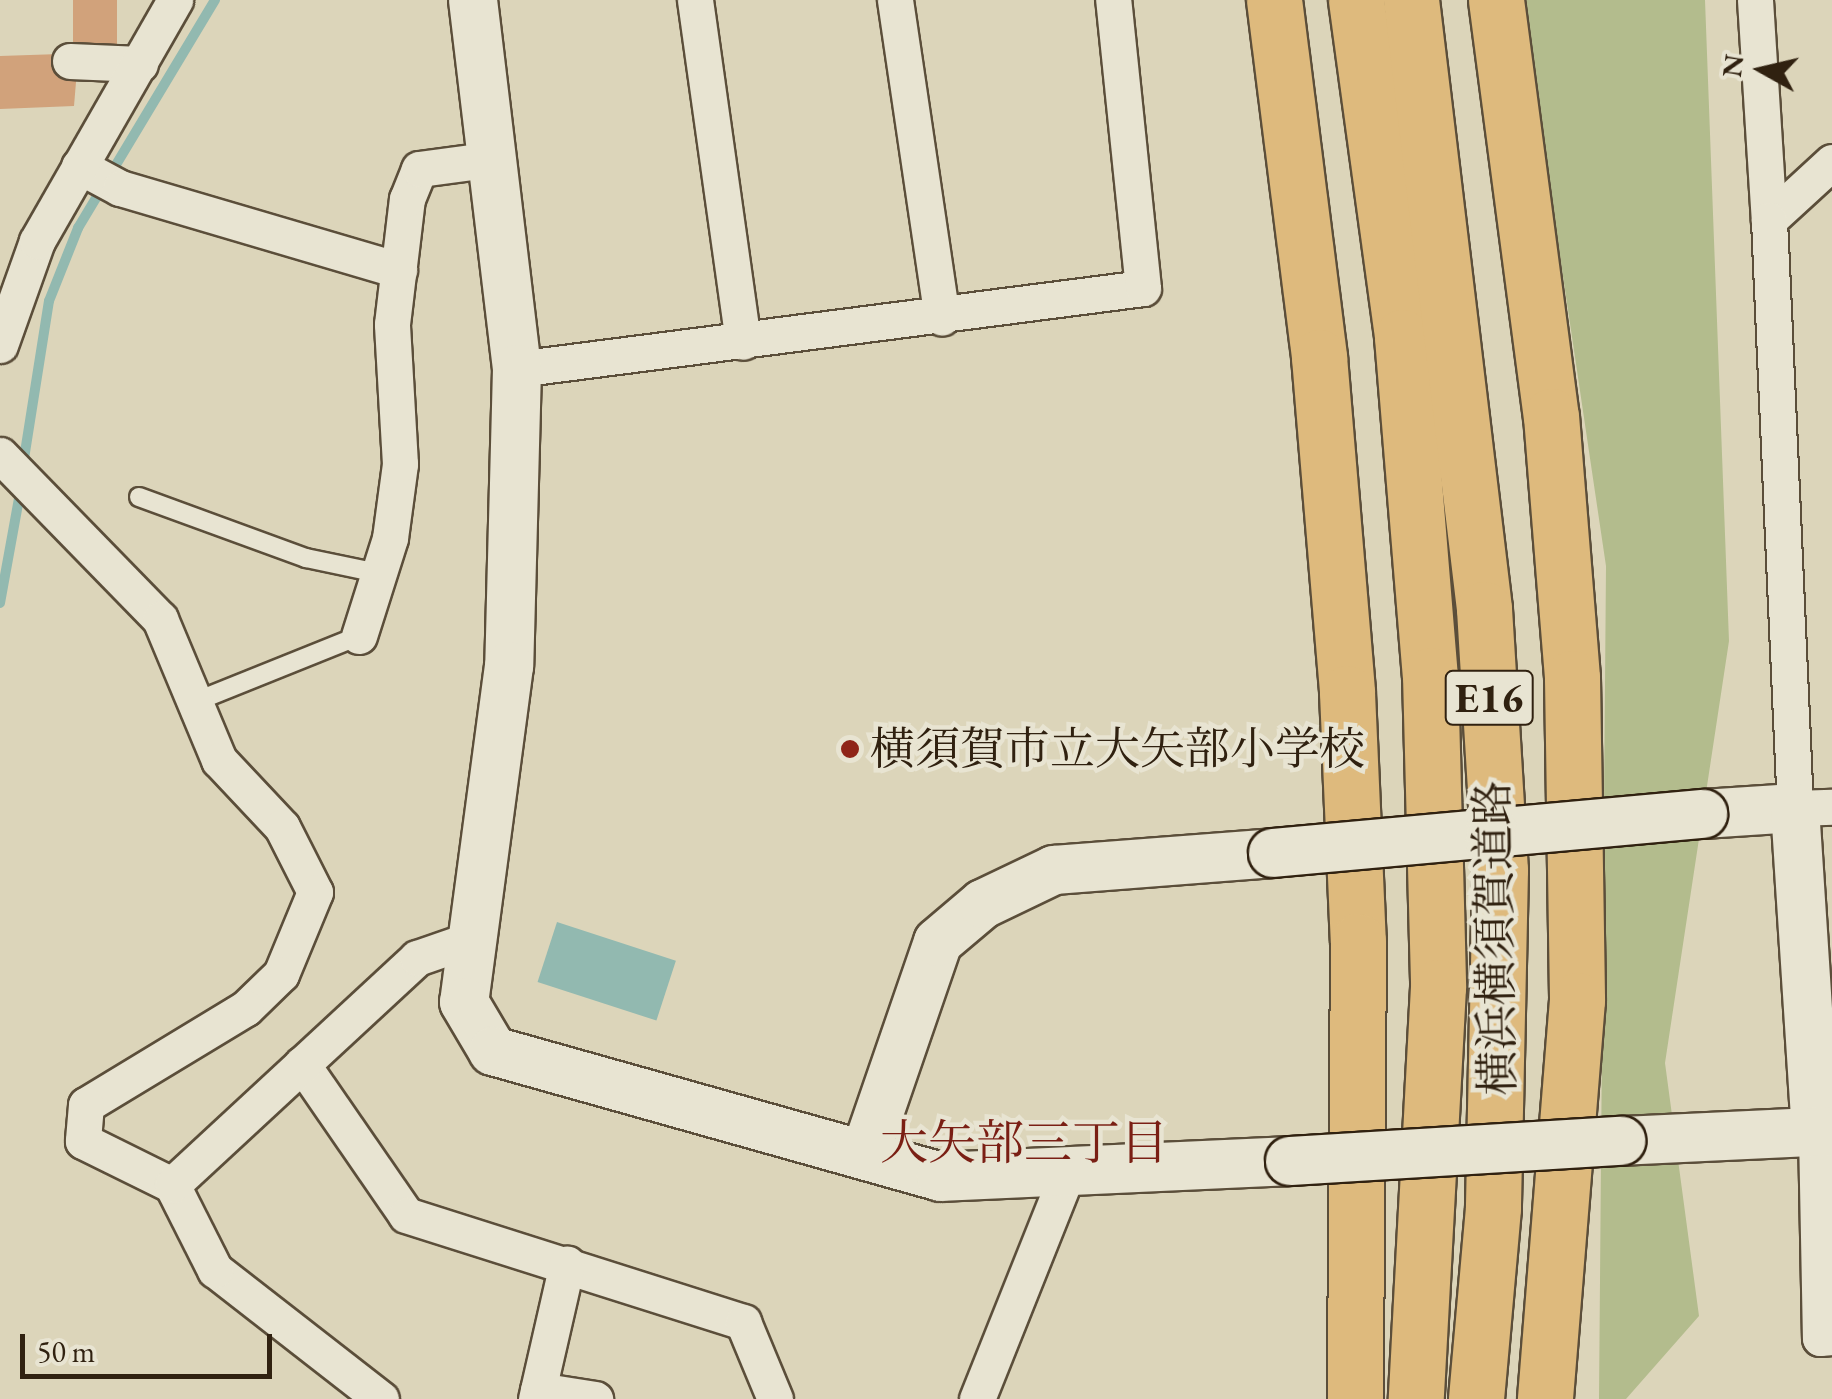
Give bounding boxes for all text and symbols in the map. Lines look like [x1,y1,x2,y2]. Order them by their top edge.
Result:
north arrow [1712,20,1812,120]
text: N [1713,52,1752,80]
road number: E16 [1444,661,1534,735]
place label: 横須賀市立大矢部小学校 [870,722,1365,776]
marker: 横須賀市立大矢部小学校 [839,738,861,760]
street label: 横浜横須賀道路 [1465,780,1525,1096]
district label: 大矢部三丁目 [880,1114,1168,1172]
scale bar [25,1314,278,1376]
text: 50 m [37,1332,95,1371]

